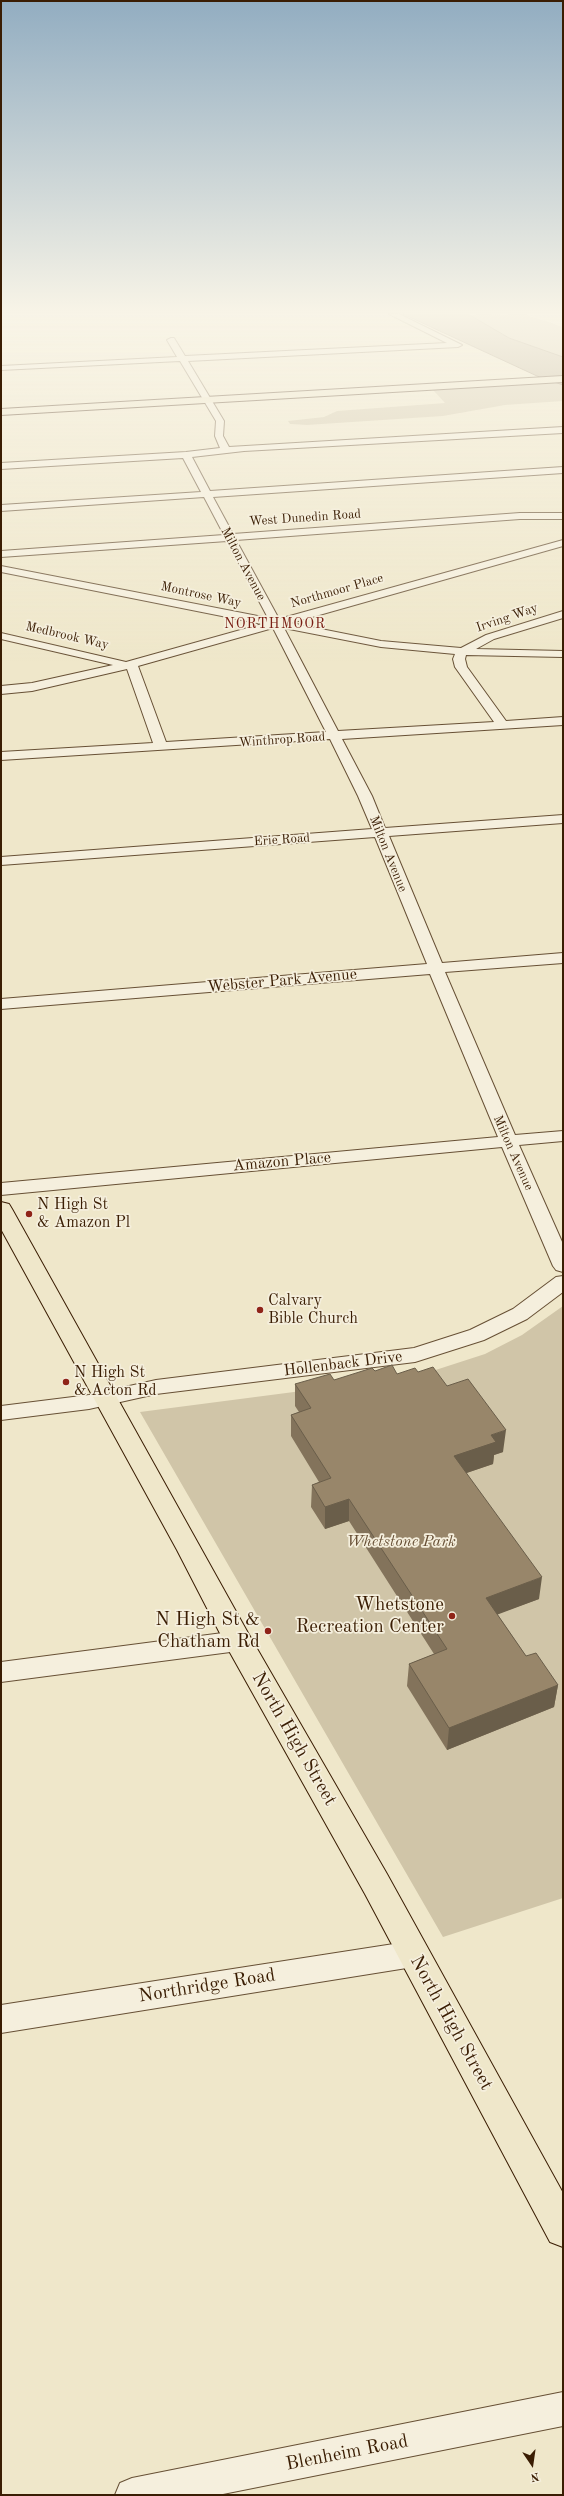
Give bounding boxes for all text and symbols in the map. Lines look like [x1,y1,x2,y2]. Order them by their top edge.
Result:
street label: West Dunedin Road [248,506,362,530]
street label: Milton Avenue [217,525,269,603]
street label: Northmoor Place [289,570,385,612]
street label: Montrose Way [159,579,243,611]
street label: Irving Way [474,600,540,636]
district label: NORTHMOOR [224,616,326,632]
street label: Medbrook Way [24,619,110,653]
street label: Winthrop Road [238,729,326,751]
street label: Milton Avenue [366,814,410,894]
street label: Erie Road [253,830,311,850]
street label: Webster Park Avenue [206,965,358,997]
street label: Milton Avenue [489,1113,537,1193]
street label: Amazon Place [232,1148,332,1176]
place label: N High St & Amazon Pl [37,1195,130,1233]
marker: N High St & Amazon Pl [24,1209,34,1219]
place label: Calvary Bible Church [268,1291,358,1329]
marker: Calvary Bible Church [255,1305,265,1315]
street label: Hollenback Drive [283,1347,403,1381]
place label: N High St & Acton Rd [74,1363,157,1401]
marker: N High St & Acton Rd [61,1377,71,1387]
park label: Whetstone Park [346,1532,456,1552]
place label: Whetstone Recreation Center [296,1594,444,1638]
place label: N High St & Chatham Rd [155,1609,260,1653]
marker: Whetstone Recreation Center [447,1611,457,1621]
marker: N High St & Chatham Rd [263,1626,273,1636]
street label: North High Street [246,1668,342,1810]
street label: North High Street [405,1952,497,2094]
street label: Northridge Road [137,1964,277,2008]
street label: Blenheim Road [284,2430,410,2476]
north arrow [512,2444,552,2484]
text: N [529,2470,540,2482]

